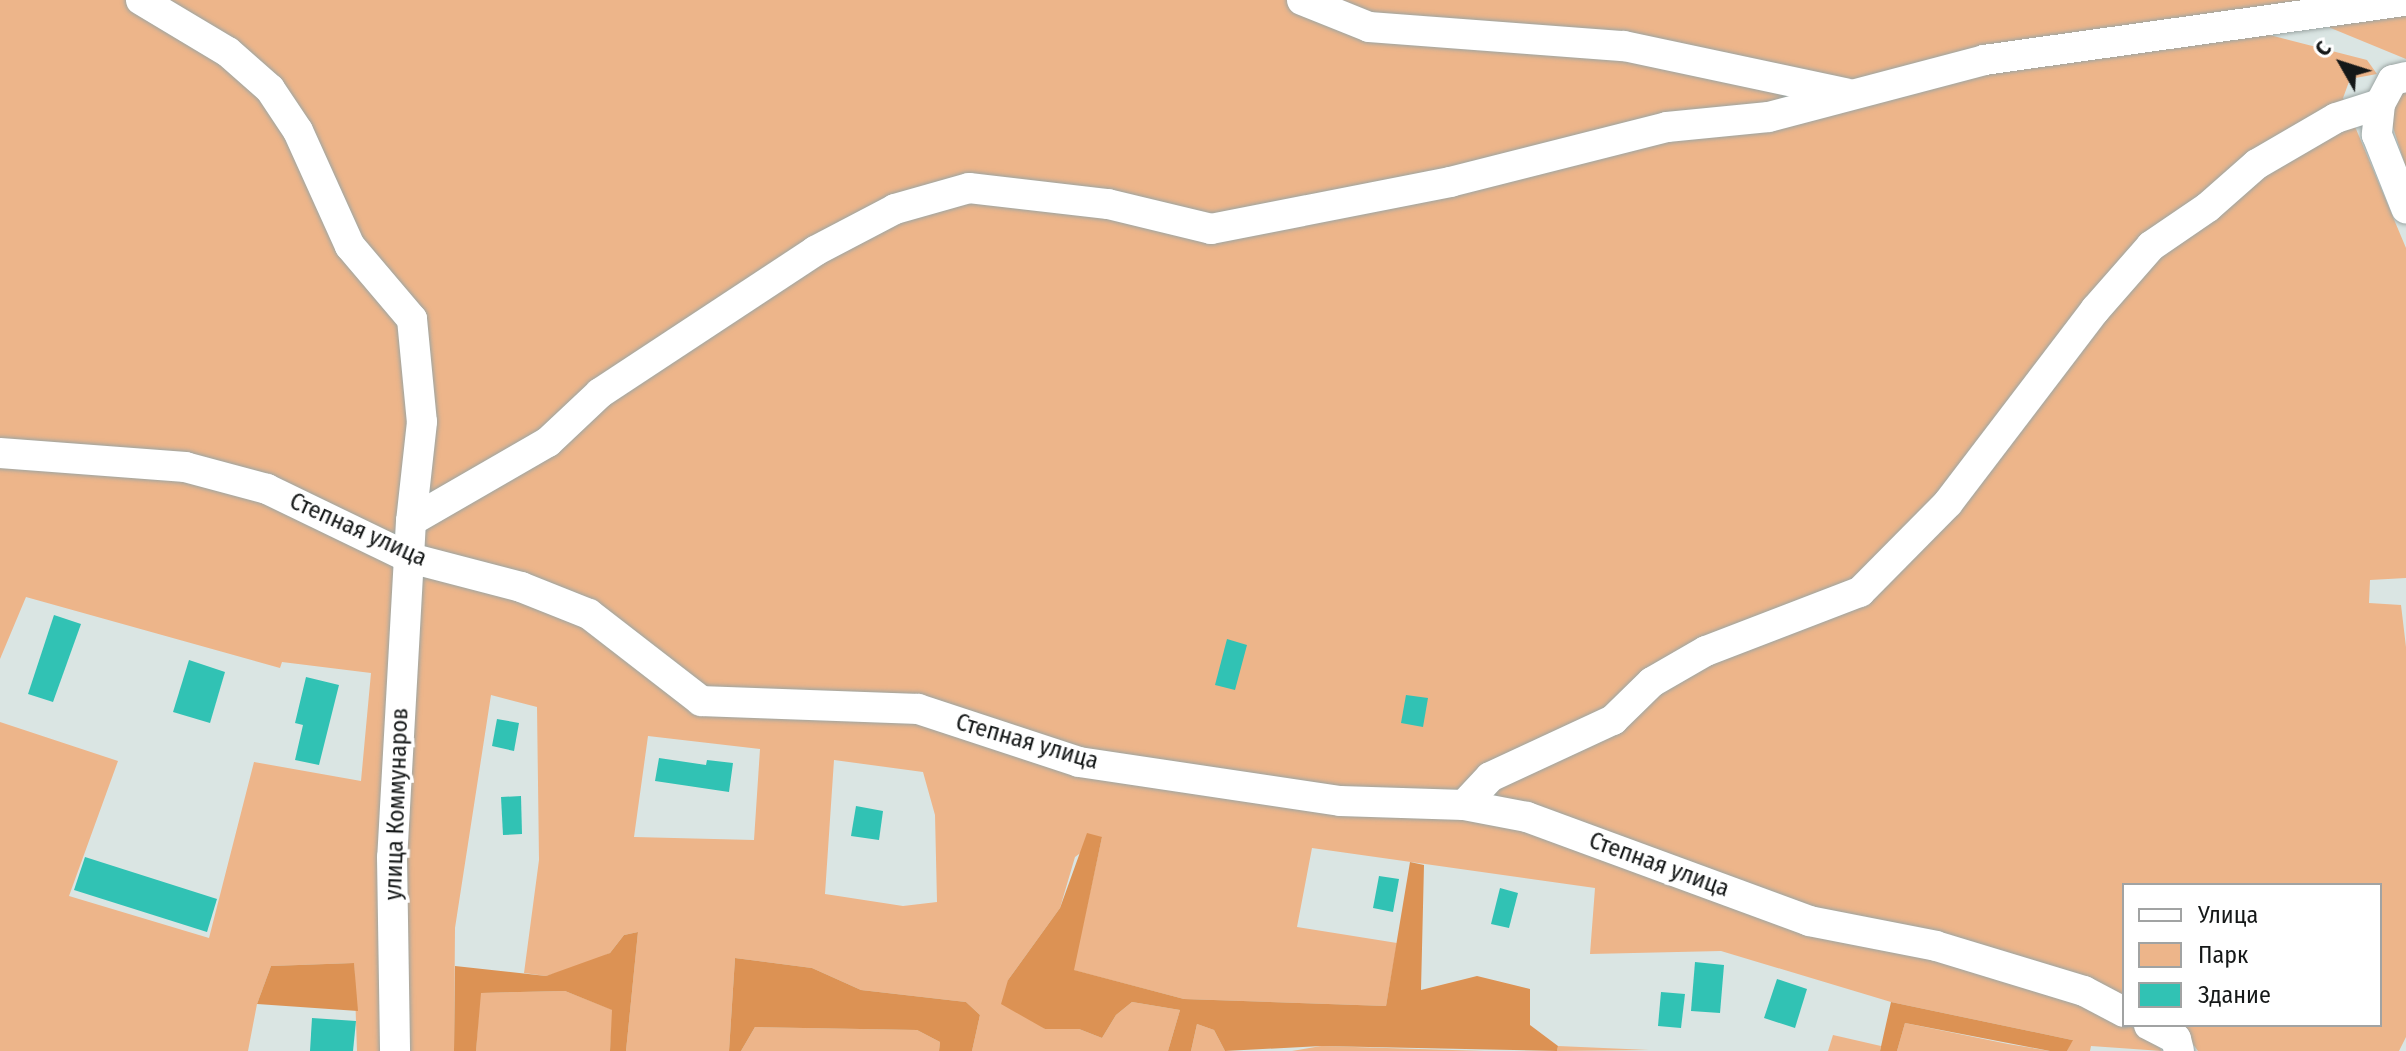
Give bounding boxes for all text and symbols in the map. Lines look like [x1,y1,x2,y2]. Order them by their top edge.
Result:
north arrow [2302,24,2382,104]
text: С [2309,36,2337,62]
street label: Степная улица [285,487,431,573]
street label: улица Коммунаров [379,707,415,901]
street label: Степная улица [952,708,1102,776]
street label: Степная улица [1585,826,1733,904]
legend [2122,883,2382,1027]
text: Улица [2198,901,2258,929]
text: Парк [2198,941,2248,969]
text: Здание [2198,981,2271,1009]

